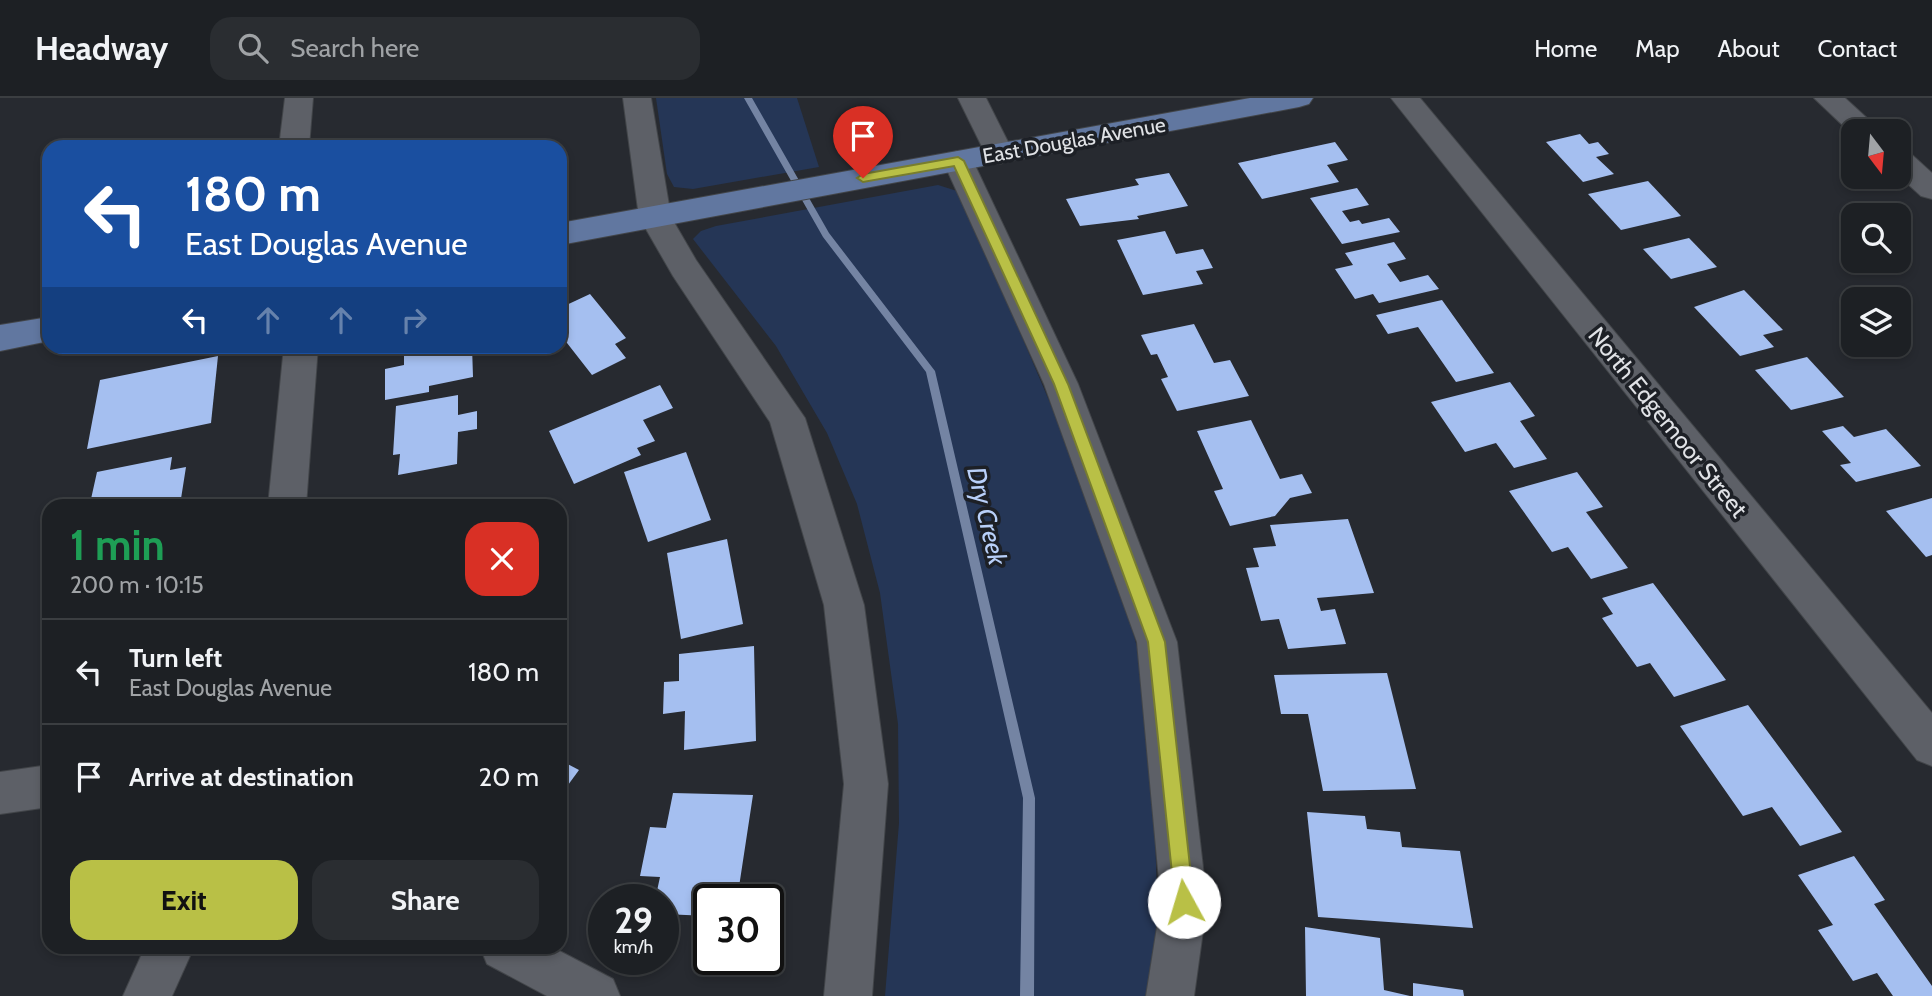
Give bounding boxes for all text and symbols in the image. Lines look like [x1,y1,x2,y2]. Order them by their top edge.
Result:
search box [210,17,700,80]
text: Headway [35,28,168,68]
icon: search [234,29,272,67]
text: Search here [290,32,419,64]
text: Home [1534,34,1597,63]
text: Map [1635,34,1680,63]
text: About [1718,34,1780,63]
text: Contact [1818,34,1897,63]
pin [833,106,893,178]
street label: East Douglas Avenue [981,112,1168,168]
icon: arrive [844,117,882,155]
north arrow [1841,119,1911,189]
map controls [1841,119,1911,357]
text: 180 m [185,164,321,223]
icon: left [70,168,161,259]
button: search [1841,203,1911,273]
text: East Douglas Avenue [185,224,468,263]
button: layers [1841,287,1911,357]
icon: left [176,301,214,339]
icon: ahead [249,301,287,339]
icon: ahead [322,301,360,339]
icon: right [395,301,433,339]
street label: North Edgemoor Street [1582,321,1754,523]
water label: Dry Creek [960,464,1014,569]
text: 1 min [70,519,165,571]
button: close [465,522,539,596]
text: 200 m · 10:15 [70,571,204,599]
text: Turn left [129,642,222,674]
icon: left [70,653,108,691]
text: 180 m [468,656,539,688]
text: East Douglas Avenue [129,674,332,702]
icon: arrive [70,758,108,796]
text: Arrive at destination [129,761,354,793]
text: 20 m [479,761,539,793]
button: Exit [70,860,298,940]
button: Share [312,860,539,940]
position arrow [1147,865,1221,939]
speed limit sign: 30 [693,884,784,975]
text: 29 [614,899,653,942]
text: km/h [614,936,653,958]

